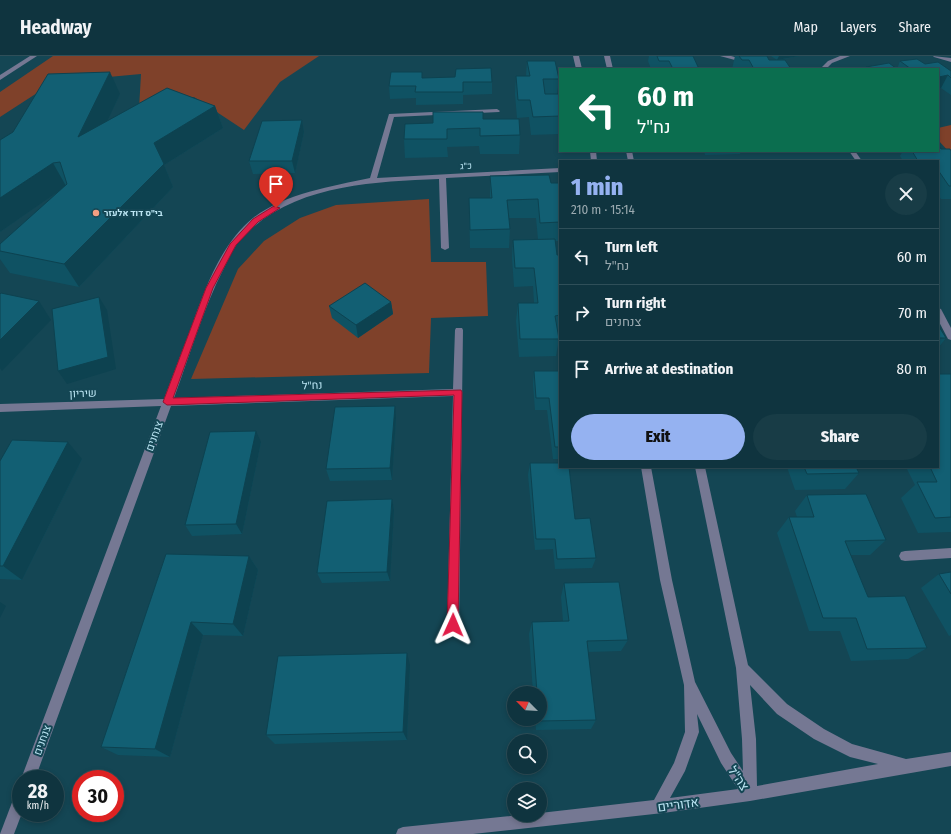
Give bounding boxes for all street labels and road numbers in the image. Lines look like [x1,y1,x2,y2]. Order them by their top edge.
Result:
street label: כ"ג [460,161,472,171]
street label: נח"ל [302,379,322,392]
street label: שיריון [69,387,97,400]
street label: צנחנים [143,419,166,453]
street label: צנחנים [31,723,54,757]
street label: צה"ל [725,763,752,793]
street label: אדוריים [657,794,700,815]

